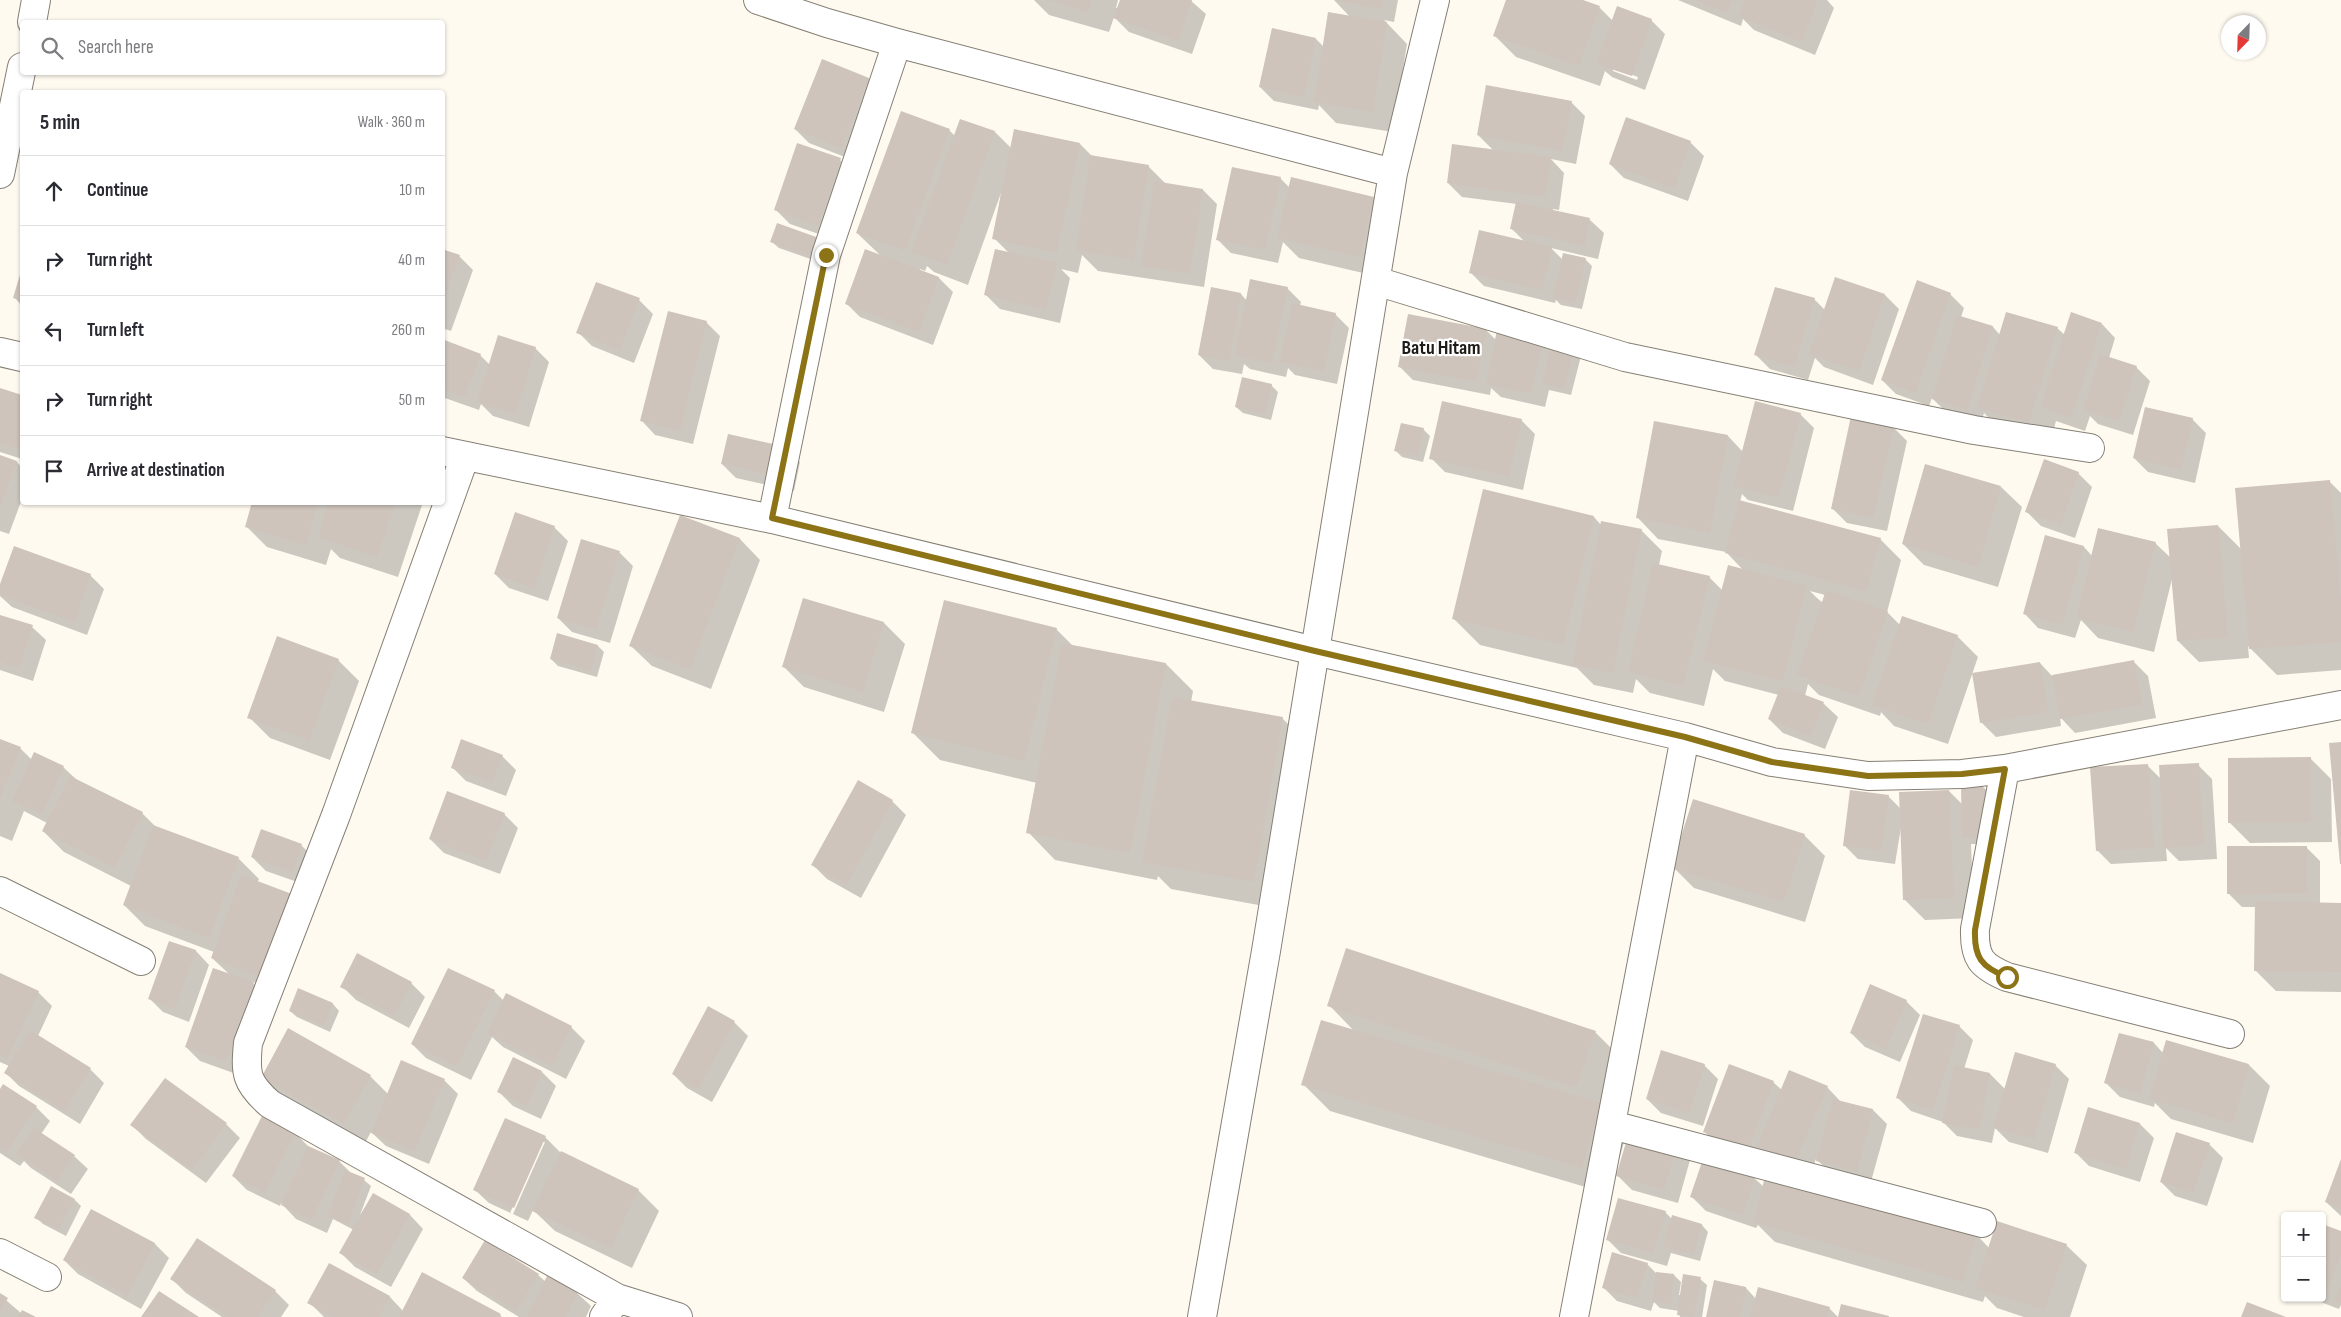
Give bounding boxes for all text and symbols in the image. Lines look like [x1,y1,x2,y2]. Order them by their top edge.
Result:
north arrow [2221,15,2266,60]
search box [20,20,445,75]
icon: search [38,34,66,62]
text: Search here [78,36,154,59]
text: 5 min [40,110,80,135]
text: Walk · 360 m [358,113,425,132]
icon: ahead [40,177,68,205]
text: Continue [87,179,148,202]
text: 10 m [399,181,425,200]
route end [815,244,838,267]
icon: right [40,247,68,275]
text: Turn right [87,249,152,272]
text: 40 m [398,251,425,270]
icon: left [40,317,68,345]
text: Turn left [87,319,144,342]
text: 260 m [391,321,425,340]
district label: Batu Hitam [1402,336,1481,360]
icon: right [40,387,68,415]
text: Turn right [87,389,152,412]
text: 50 m [399,391,425,410]
icon: arrive [40,457,68,485]
text: Arrive at destination [87,459,225,482]
route start [1996,966,2019,989]
map controls [2281,1212,2326,1302]
button: + [2281,1212,2326,1257]
button: − [2281,1257,2326,1302]

